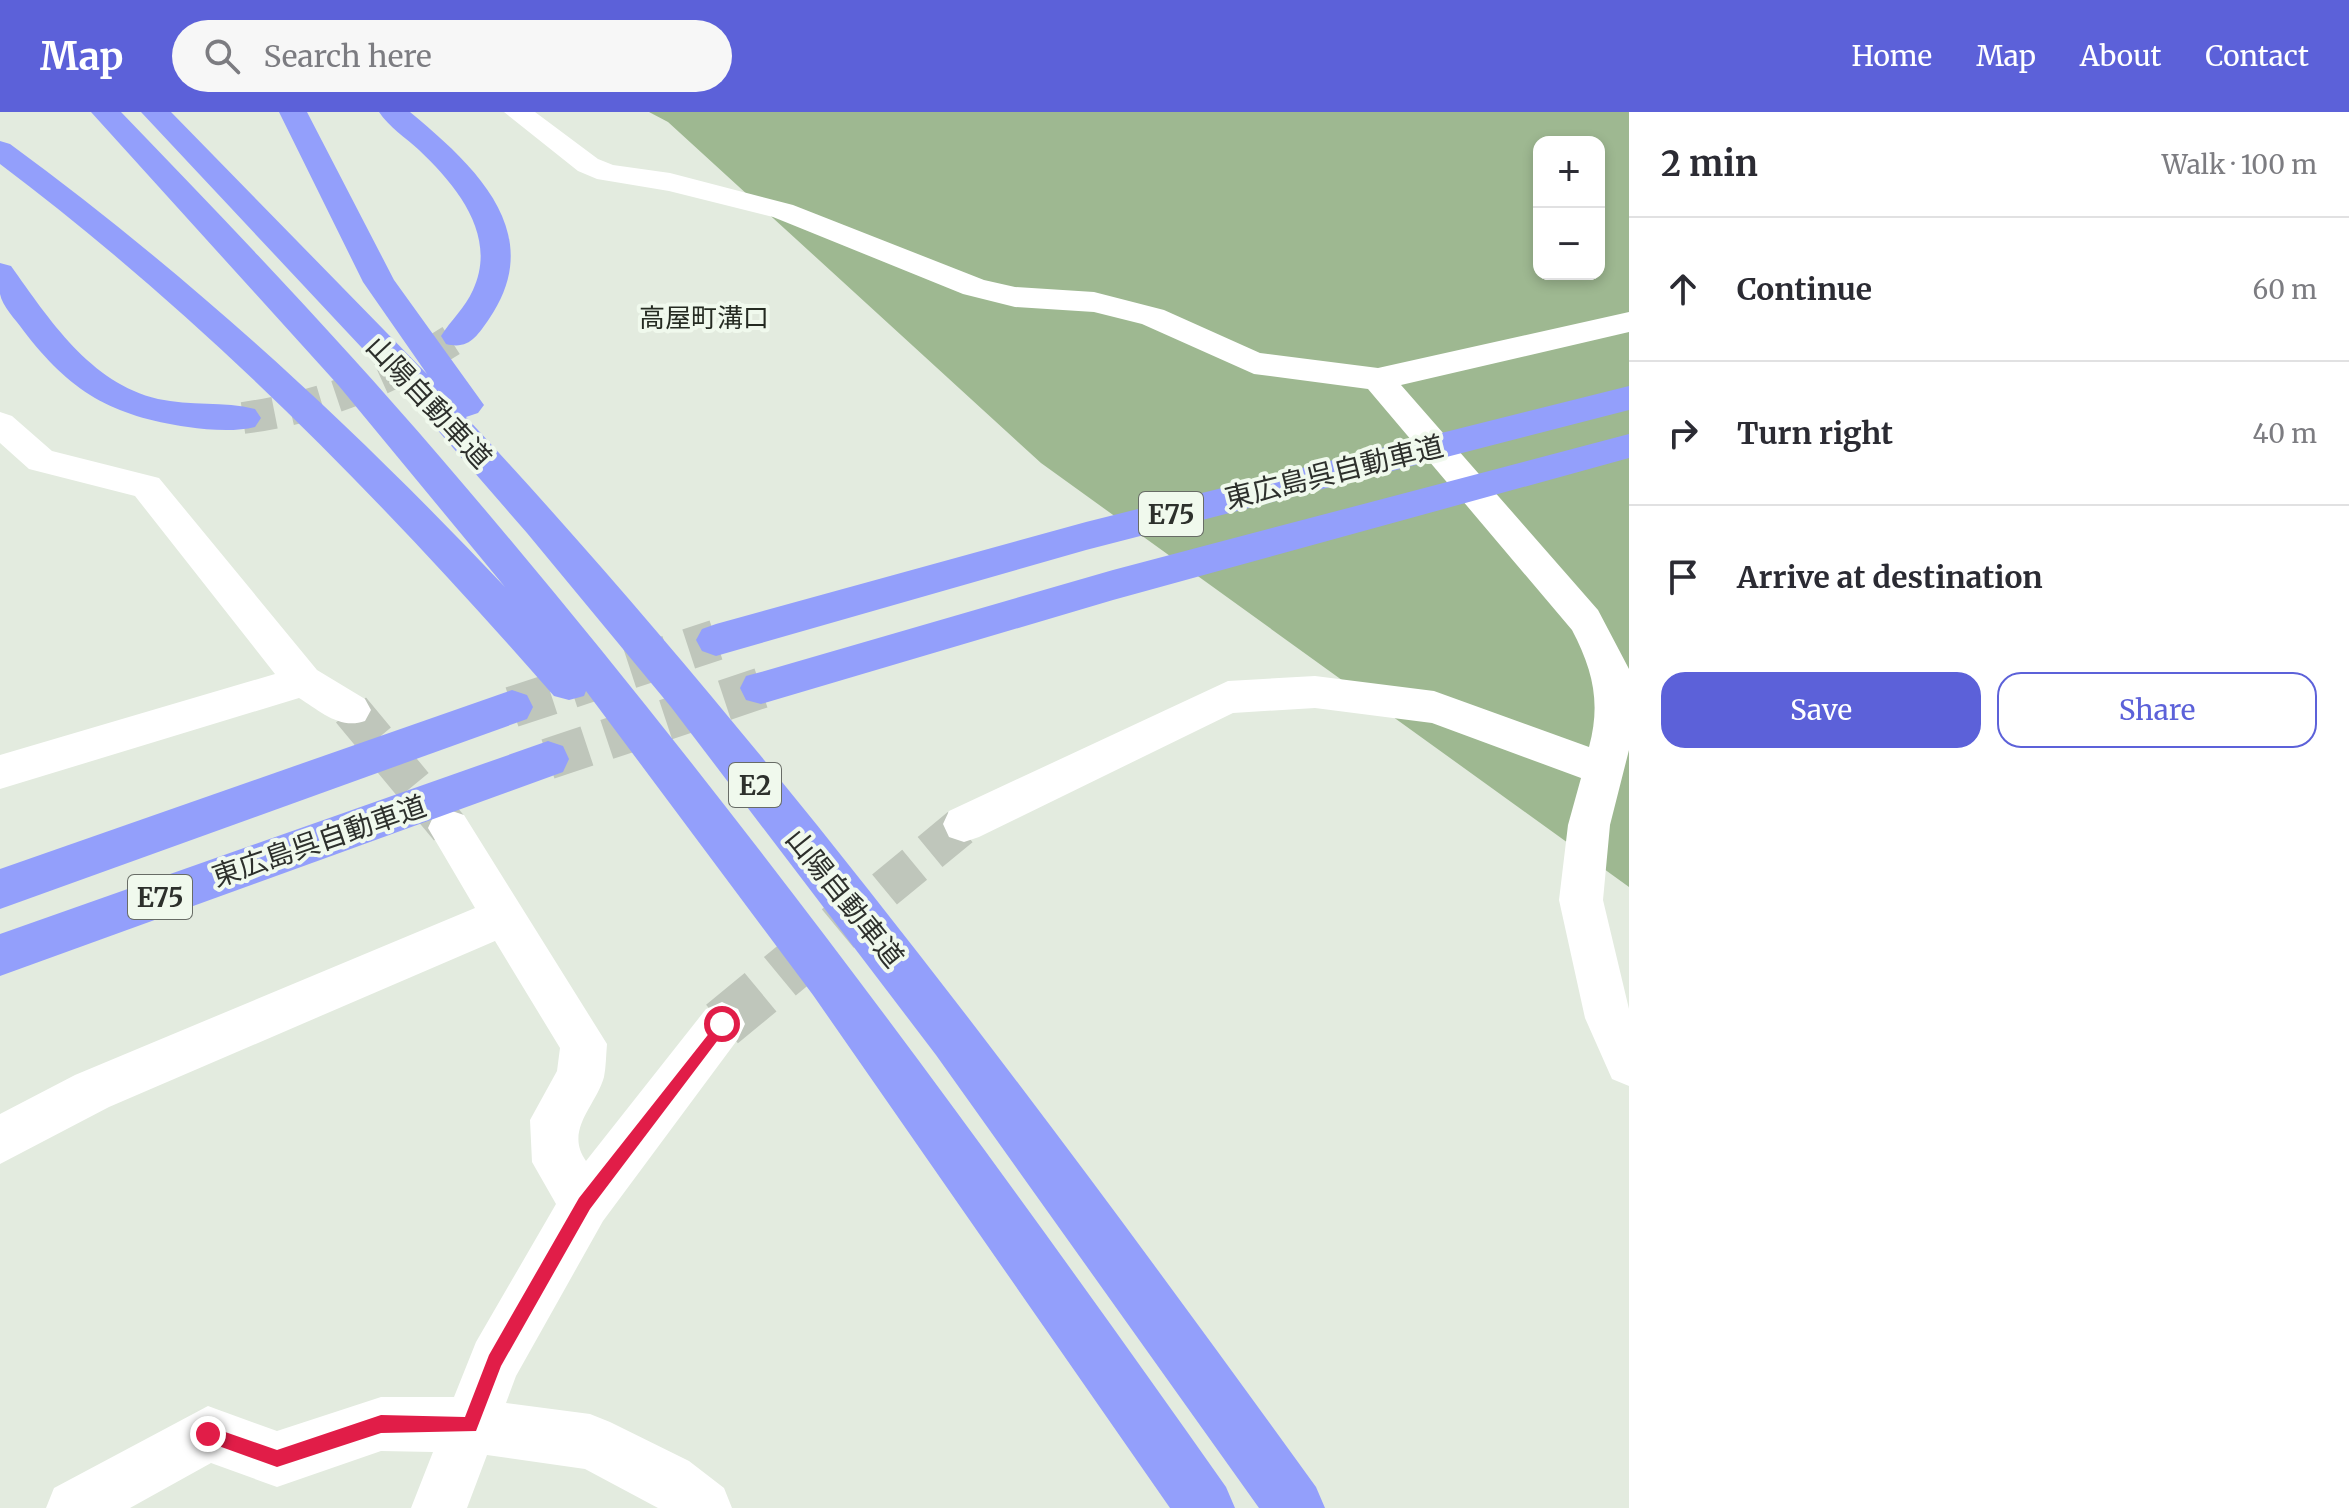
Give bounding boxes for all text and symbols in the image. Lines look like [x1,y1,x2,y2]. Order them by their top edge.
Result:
search box [172,20,732,92]
text: Map [40,33,124,80]
icon: search [200,34,244,78]
text: Search here [264,37,432,75]
text: Home [1851,38,1932,74]
text: Map [1976,38,2036,74]
text: About [2080,38,2161,74]
text: Contact [2205,38,2309,74]
map controls [1533,136,1605,280]
button: + [1533,136,1605,208]
text: 2 min [1661,143,1758,185]
text: Walk · 100 m [2162,148,2317,181]
button: − [1533,208,1605,280]
icon: ahead [1661,267,1705,311]
text: Continue [1737,270,1872,308]
text: 60 m [2253,273,2317,306]
district label: 高屋町溝口 [639,301,769,334]
street label: 山陽自動車道 [359,328,499,476]
icon: right [1661,411,1705,455]
text: Turn right [1737,414,1893,452]
text: 40 m [2253,417,2317,450]
street label: 東広島呉自動車道 [1221,427,1447,517]
road number: E75 [1139,492,1203,536]
icon: arrive [1661,555,1705,599]
text: Arrive at destination [1737,558,2043,596]
button: Save [1661,672,1981,748]
button: Share [1997,672,2317,748]
road number: E2 [729,763,781,807]
street label: 東広島呉自動車道 [207,788,431,894]
street label: 山陽自動車道 [778,821,912,975]
road number: E75 [128,875,192,919]
route start [704,1006,740,1042]
route end [190,1416,226,1452]

